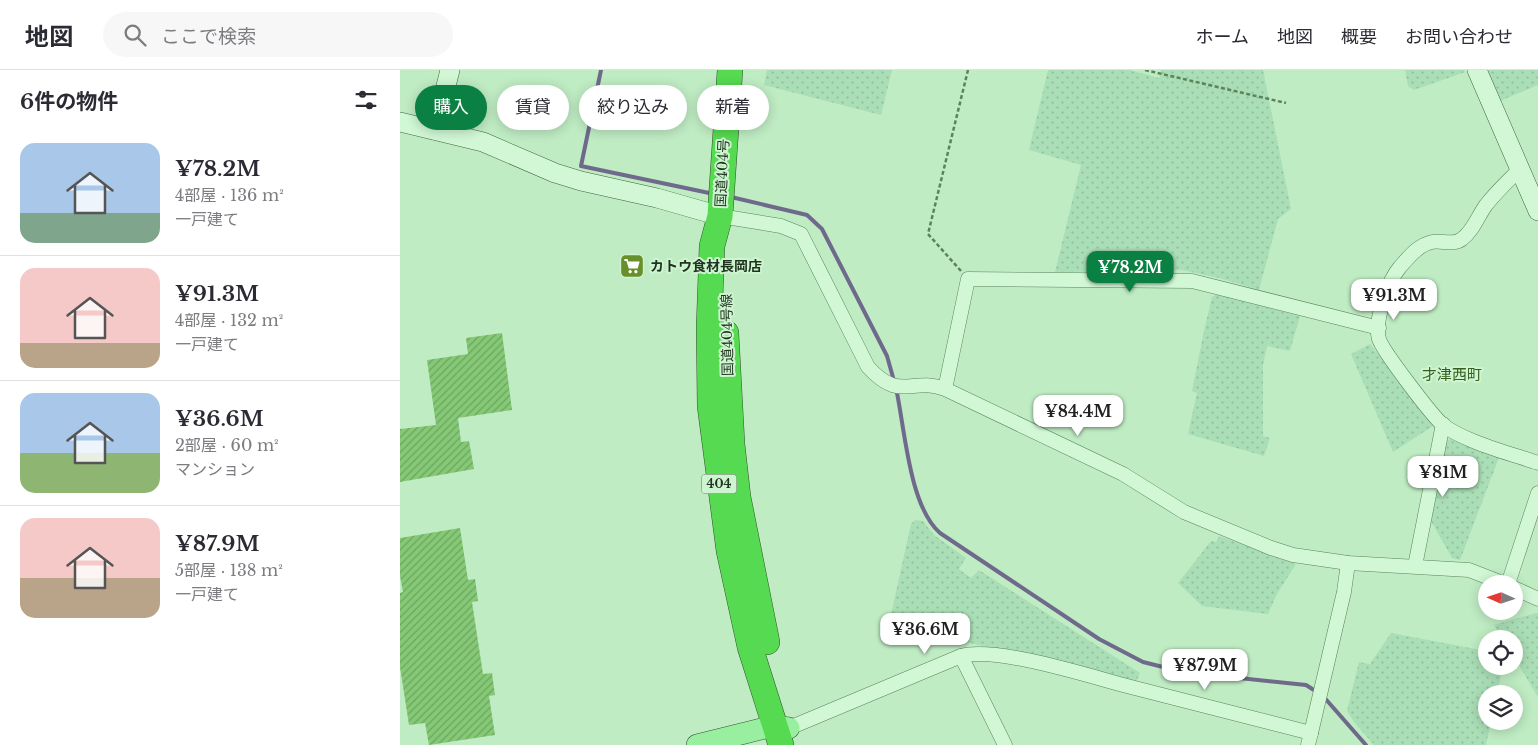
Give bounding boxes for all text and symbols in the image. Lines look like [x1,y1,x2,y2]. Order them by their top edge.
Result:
search box [103,12,453,57]
icon: search [121,21,149,49]
text: 地図 [25,22,73,51]
text: ここで検索 [161,25,256,48]
text: ホーム [1196,26,1249,48]
text: 地図 [1277,26,1313,48]
text: 概要 [1341,26,1377,48]
text: お問い合わせ [1405,26,1513,48]
chip: 購入 [415,85,487,130]
chip: 賃貸 [497,85,569,130]
chip: 絞り込み [579,85,687,130]
chip: 新着 [697,85,769,130]
icon: filters [352,86,380,114]
text: 6件の物件 [20,89,118,115]
street label: 国道404号 [711,138,733,208]
text: ¥78.2M [175,156,260,182]
icon: home [60,163,120,223]
text: 4部屋 · 136 m² [175,185,284,205]
text: 一戸建て [175,209,239,229]
pin: ¥78.2M [1089,250,1171,293]
supermarket icon: カトウ食材長岡店 [619,253,645,279]
place label: カトウ食材長岡店 [650,257,762,275]
text: ¥78.2M [1098,257,1162,277]
pin: ¥91.3M [1353,278,1435,321]
text: ¥91.3M [175,281,259,307]
text: ¥91.3M [1362,285,1426,305]
icon: home [60,288,120,348]
street label: 国道404号線 [717,294,737,376]
text: 4部屋 · 132 m² [175,310,283,330]
text: 一戸建て [175,334,239,354]
district label: 才津西町 [1422,365,1482,384]
pin: ¥84.4M [1037,394,1119,437]
text: ¥84.4M [1044,401,1112,421]
text: ¥36.6M [175,406,264,432]
icon: home [60,413,120,473]
text: 2部屋 · 60 m² [175,435,279,455]
pin: ¥81M [1413,456,1473,498]
text: マンション [175,459,255,479]
text: ¥81M [1418,462,1468,482]
road number: 404 [702,474,736,494]
text: ¥87.9M [175,531,260,557]
icon: home [60,538,120,598]
text: 5部屋 · 138 m² [175,560,283,580]
north arrow [1478,575,1522,620]
map controls [1478,575,1523,730]
text: 一戸建て [175,584,239,604]
pin: ¥36.6M [884,612,966,655]
text: ¥36.6M [891,619,959,639]
button: locate [1478,630,1523,675]
pin: ¥87.9M [1164,648,1246,691]
text: ¥87.9M [1173,655,1237,675]
button: layers [1478,685,1523,730]

